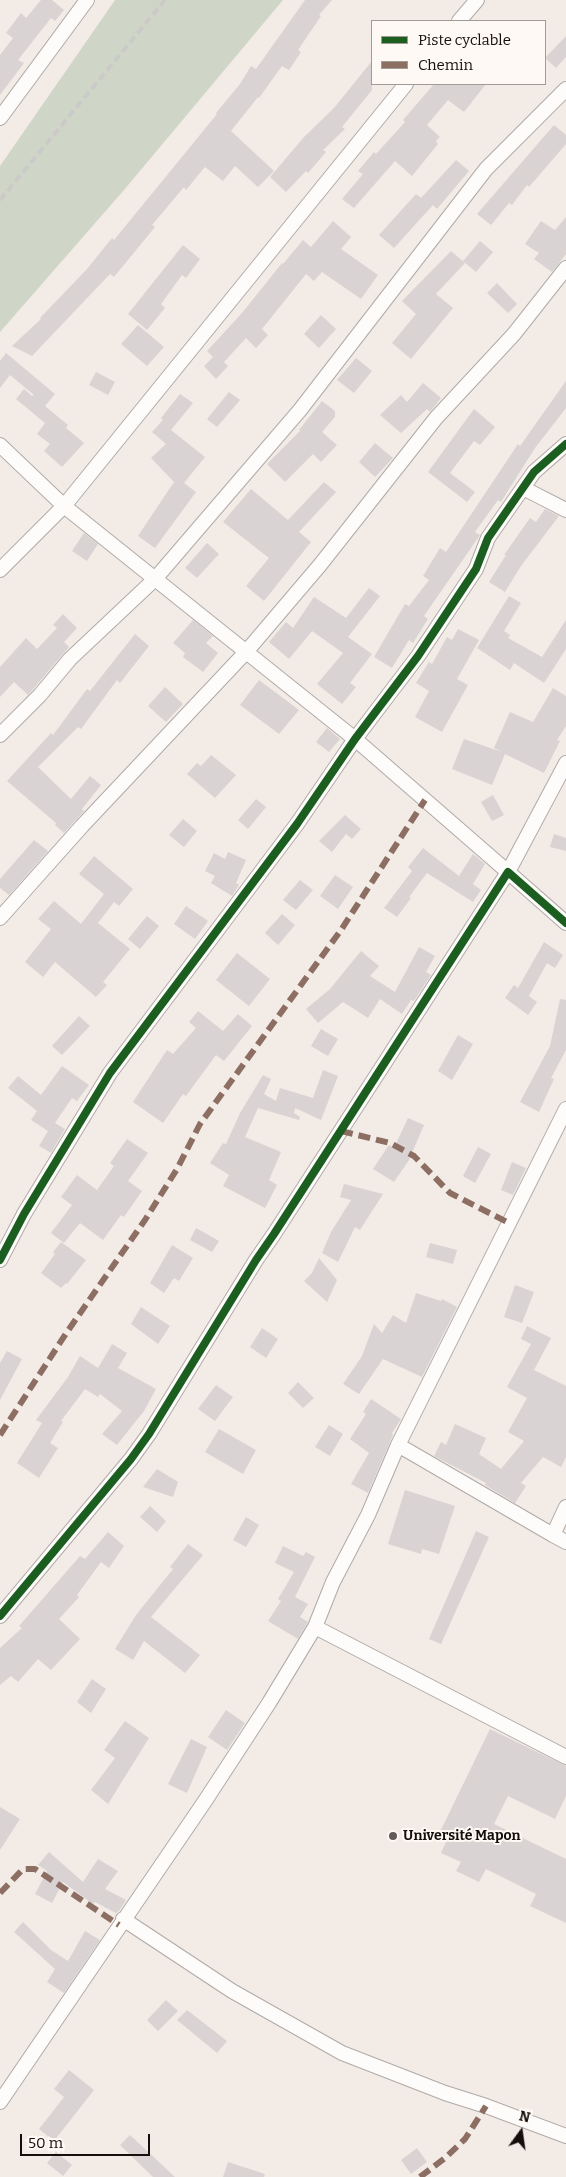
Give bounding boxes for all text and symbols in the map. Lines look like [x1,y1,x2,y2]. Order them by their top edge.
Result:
legend [371,20,546,85]
text: Piste cyclable [418,31,511,49]
text: Chemin [418,56,473,74]
place label: Université Mapon [403,1828,521,1844]
marker: Université Mapon [387,1830,399,1842]
north arrow [496,2107,546,2157]
text: N [517,2107,532,2127]
scale bar [22,2124,152,2156]
text: 50 m [28,2134,63,2152]

